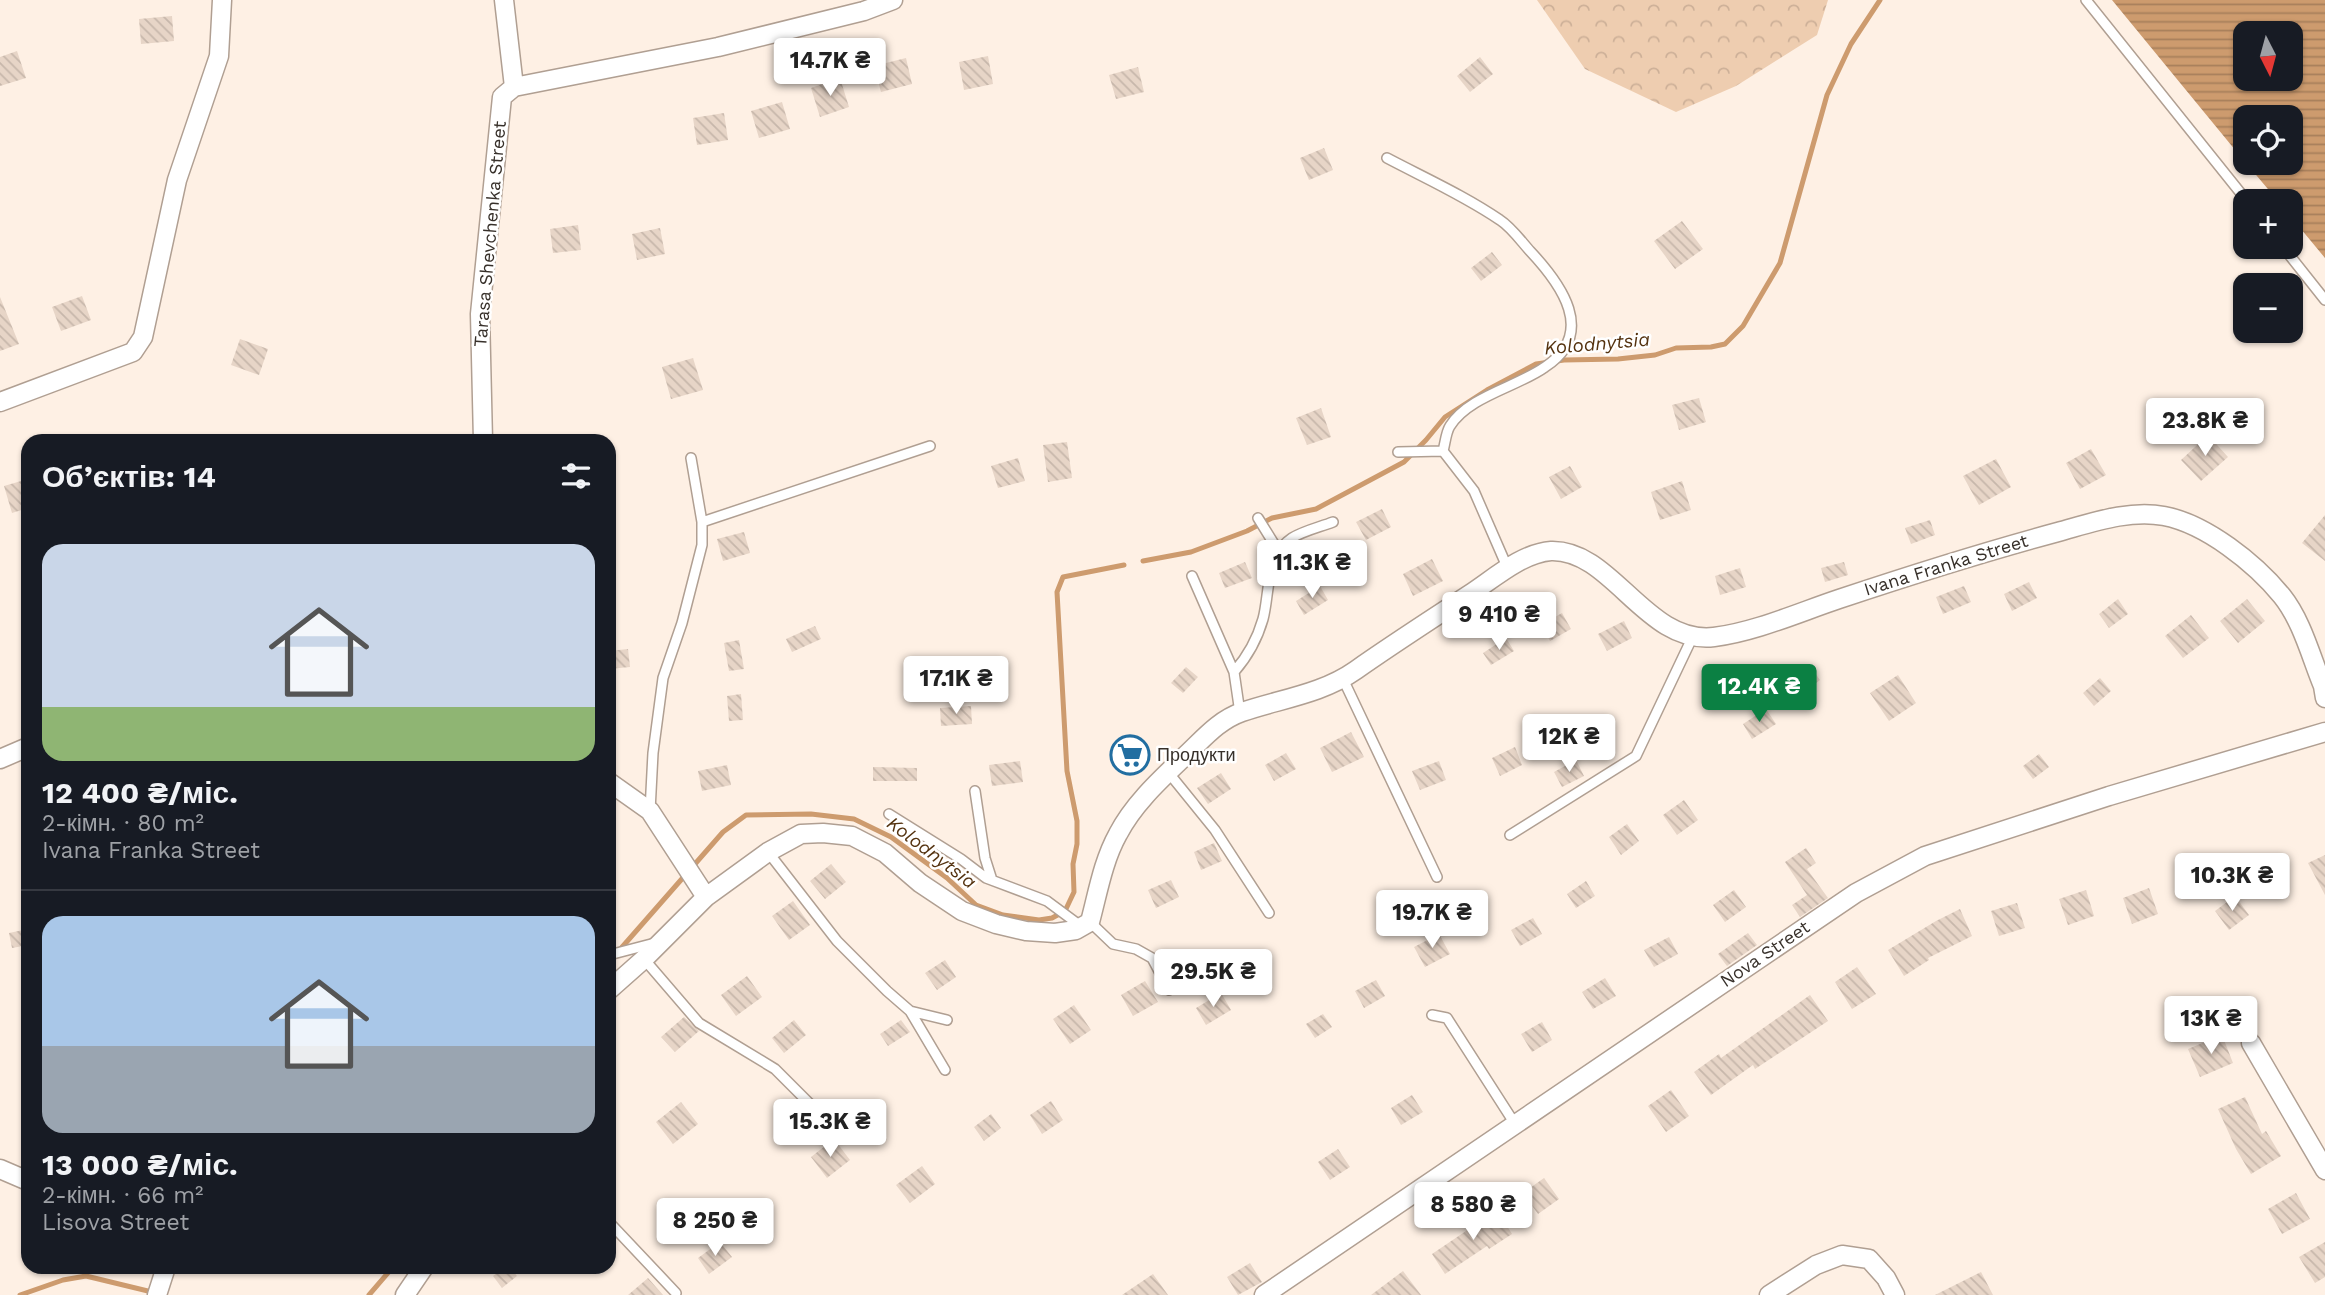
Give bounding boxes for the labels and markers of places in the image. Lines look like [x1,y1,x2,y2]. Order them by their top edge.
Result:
pin: 14.7K ₴ [765,38,895,98]
pin: 23.8K ₴ [2140,398,2270,458]
pin: 11.3K ₴ [1247,540,1377,600]
pin: 9 410 ₴ [1434,592,1564,652]
pin: 17.1K ₴ [891,656,1021,716]
pin: 12.4K ₴ [1694,664,1824,724]
pin: 12K ₴ [1520,714,1618,774]
supermarket icon: Продукти [1109,734,1151,776]
place label: Продукти [1157,744,1235,765]
pin: 10.3K ₴ [2167,853,2297,913]
pin: 19.7K ₴ [1367,890,1497,950]
pin: 29.5K ₴ [1148,950,1278,1009]
pin: 13K ₴ [2162,996,2260,1056]
pin: 15.3K ₴ [765,1100,895,1159]
pin: 8 580 ₴ [1408,1182,1538,1242]
pin: 8 250 ₴ [650,1198,780,1258]

